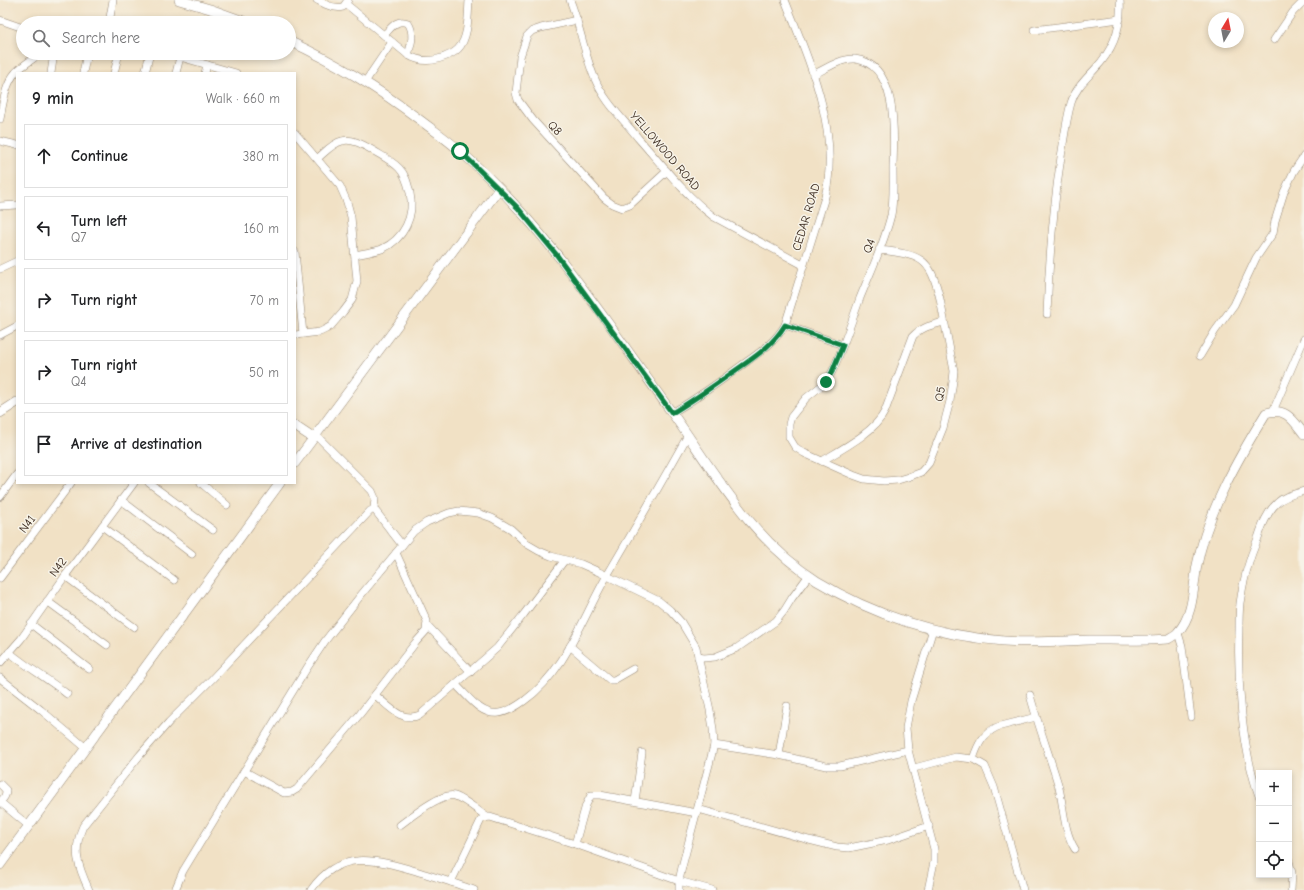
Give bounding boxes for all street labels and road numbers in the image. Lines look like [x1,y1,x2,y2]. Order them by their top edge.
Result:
street label: YELLOWOOD ROAD [627,109,703,193]
street label: Q8 [545,118,565,138]
street label: CEDAR ROAD [789,182,823,252]
street label: Q4 [860,237,878,255]
street label: Q5 [932,385,948,403]
street label: N41 [16,512,38,536]
street label: N42 [46,555,70,579]

